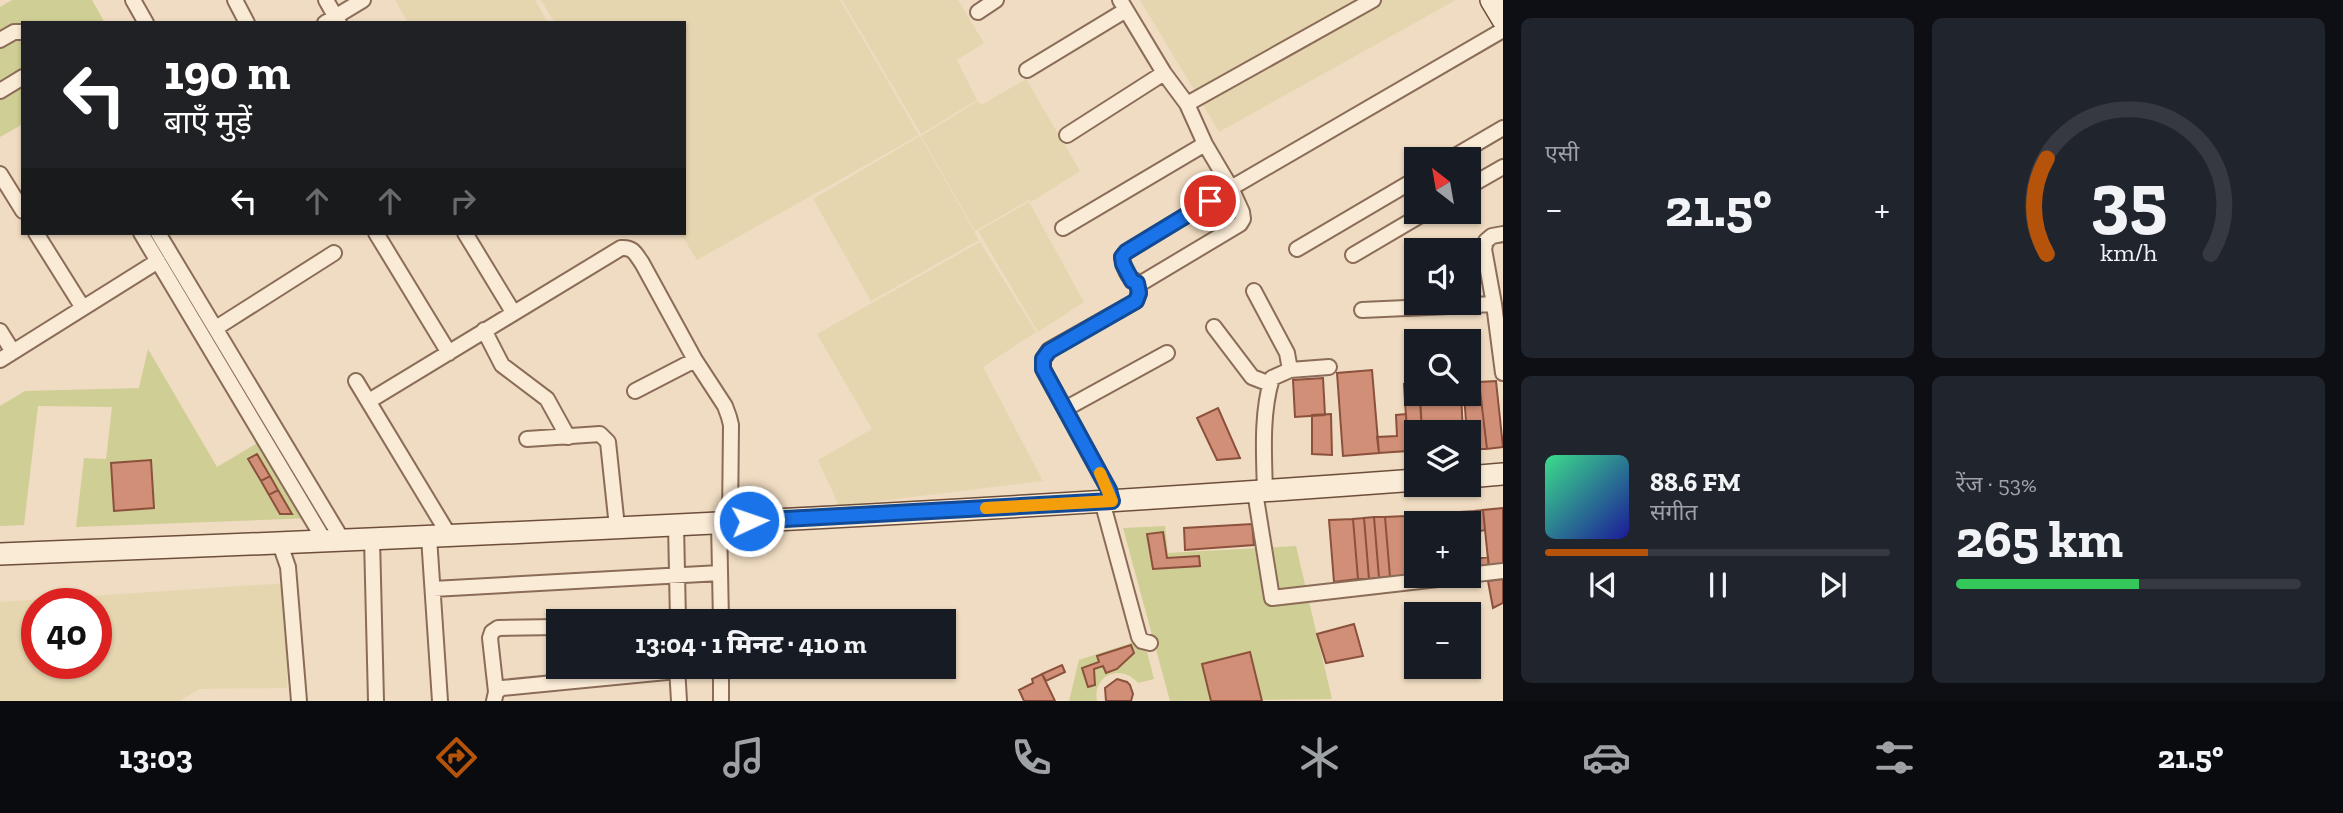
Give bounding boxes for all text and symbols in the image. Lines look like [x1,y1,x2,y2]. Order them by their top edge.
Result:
text: 190 m [164,43,290,102]
icon: left [49,49,140,140]
text: बाएँ मुड़ें [164,103,252,141]
text: एसी [1545,139,1579,167]
north arrow [1404,147,1480,224]
map controls [1404,147,1481,679]
text: 35 [2090,155,2167,243]
pin [1180,171,1240,231]
text: 21.5° [1665,177,1772,239]
icon: left [225,182,263,220]
icon: ahead [298,182,336,220]
icon: ahead [371,182,409,220]
icon: right [444,182,482,220]
icon: arrive [1191,182,1229,220]
text: − [1545,186,1563,232]
text: + [1874,186,1890,232]
text: km/h [2100,237,2157,267]
button: sound [1404,238,1481,315]
button: search [1404,329,1481,406]
button: layers [1404,420,1481,497]
text: 88.6 FM [1650,466,1741,498]
text: रेंज · 53% [1956,470,2037,498]
position arrow [712,484,786,558]
text: संगीत [1650,498,1698,526]
text: 265 km [1956,508,2123,570]
button: + [1404,511,1481,588]
icon: previous [1584,566,1622,604]
icon: pause [1699,566,1737,604]
icon: next [1814,566,1852,604]
speed limit sign: 40 [21,588,112,679]
button: − [1404,602,1481,679]
text: 13:04 · 1 मिनट · 410 m [635,628,867,660]
icon: directions [432,733,481,782]
icon: music [719,733,768,782]
icon: phone [1007,733,1056,782]
icon: climate [1295,733,1344,782]
icon: car [1582,733,1631,782]
icon: filters [1870,733,1919,782]
text: 13:03 [119,738,193,776]
text: 21.5° [2158,738,2224,776]

